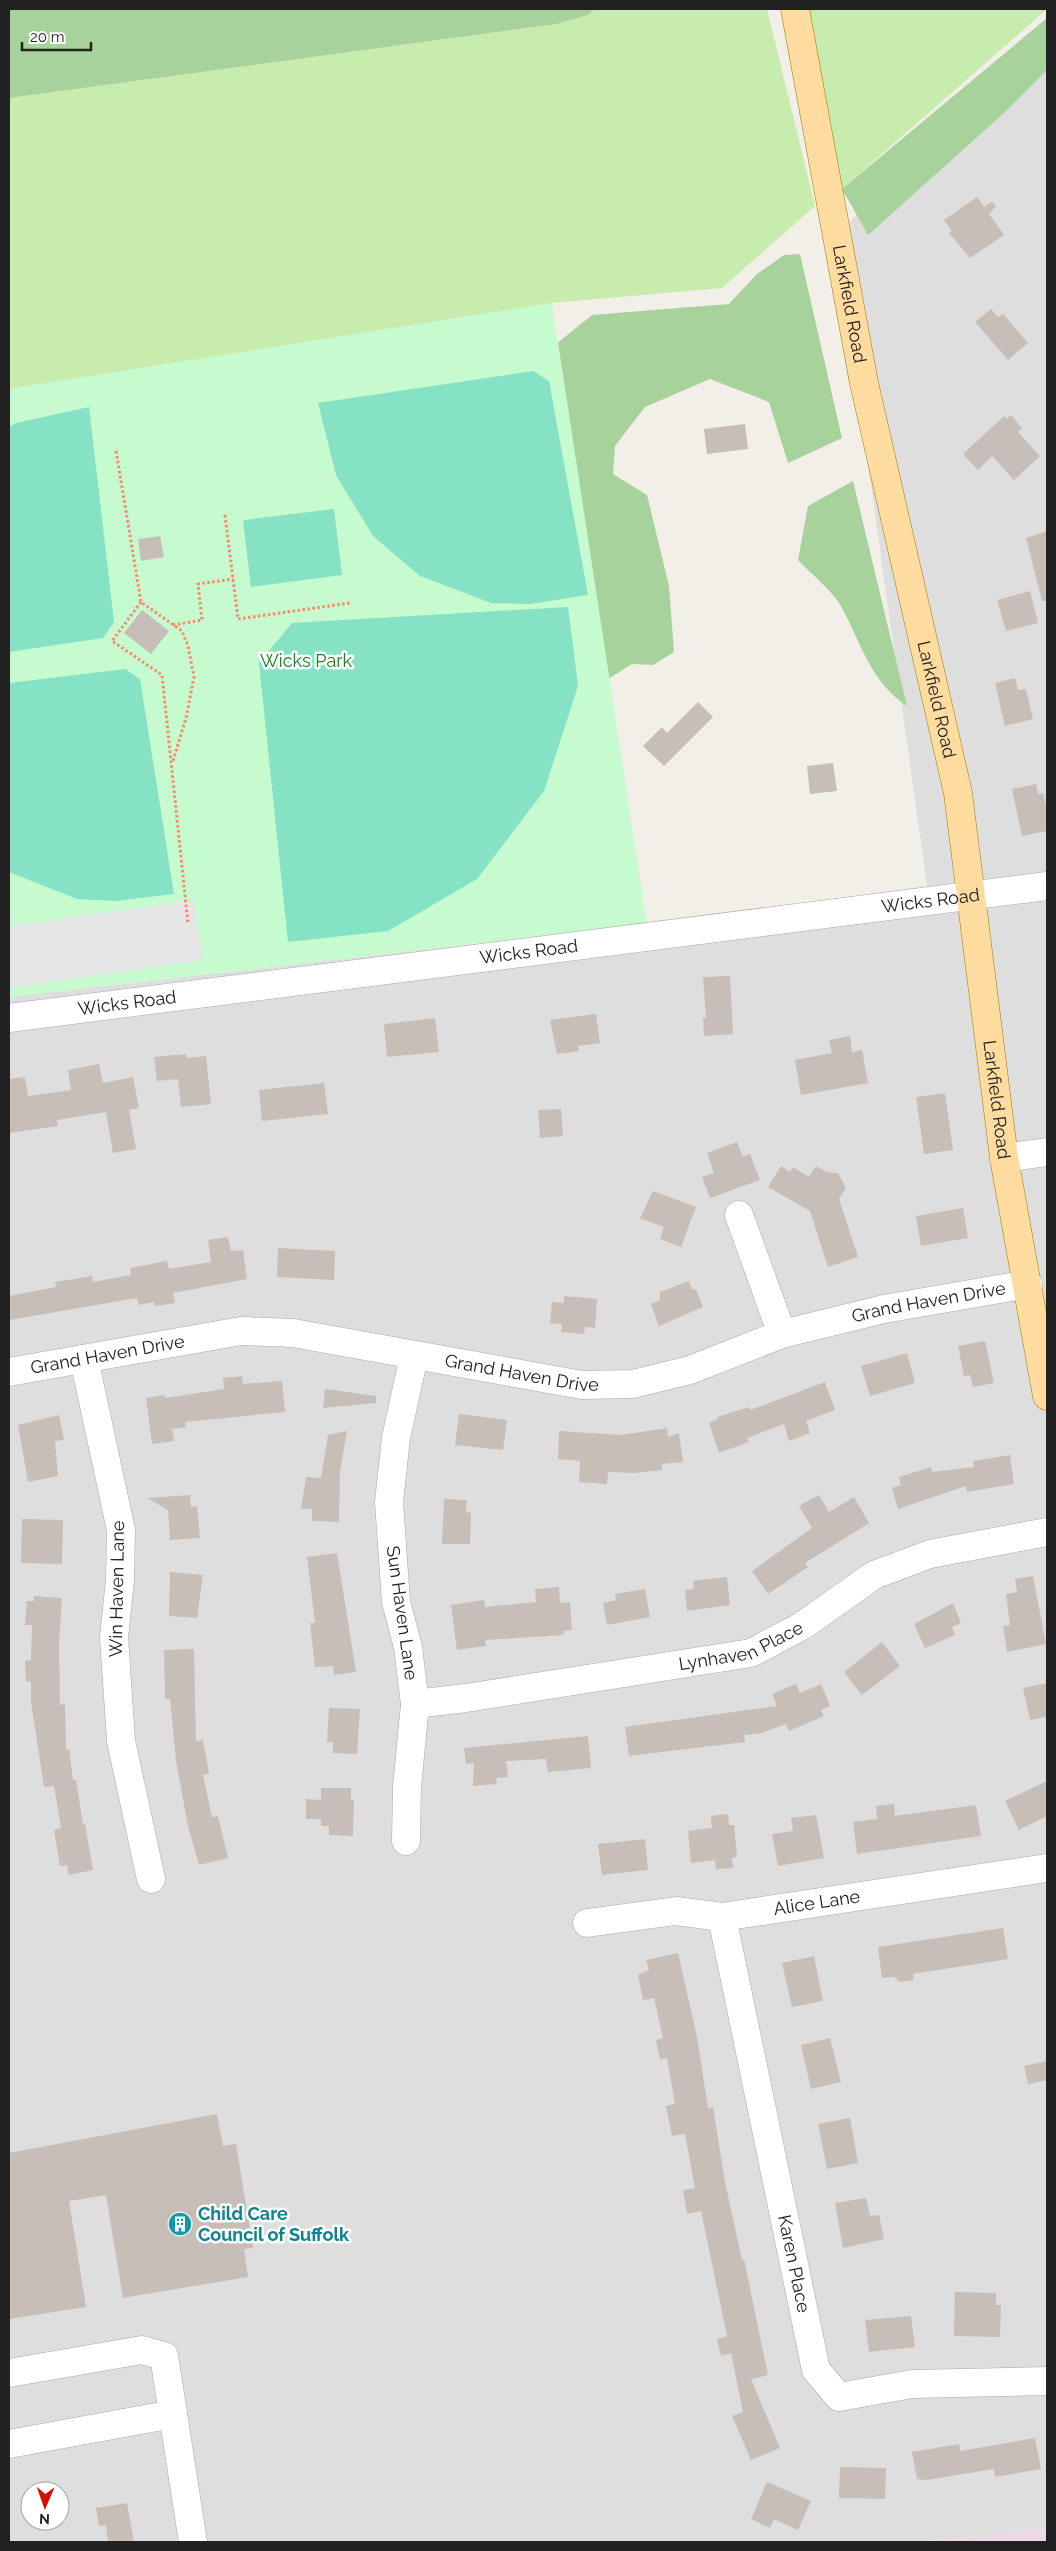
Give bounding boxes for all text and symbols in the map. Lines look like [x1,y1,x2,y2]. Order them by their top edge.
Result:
scale bar [22,20,91,52]
text: 20 m [30,28,65,46]
street label: Larkfield Road [829,243,871,365]
street label: Larkfield Road [913,639,961,760]
park label: Wicks Park [260,650,353,671]
street label: Wicks Road [880,884,981,917]
street label: Wicks Road [478,935,579,968]
street label: Wicks Road [77,986,177,1019]
street label: Larkfield Road [979,1039,1015,1160]
street label: Grand Haven Drive [850,1277,1008,1327]
street label: Grand Haven Drive [29,1330,186,1378]
street label: Grand Haven Drive [443,1350,599,1395]
street label: Win Haven Lane [105,1520,128,1658]
street label: Sun Haven Lane [383,1544,422,1682]
street label: Lynhaven Place [677,1616,807,1674]
street label: Alice Lane [772,1885,862,1919]
place label: Child Care Council of Suffolk [198,2203,350,2245]
building icon: Child Care Council of Suffolk [167,2211,193,2237]
street label: Karen Place [774,2213,815,2315]
north arrow [20,2481,70,2531]
text: N [39,2511,50,2527]

